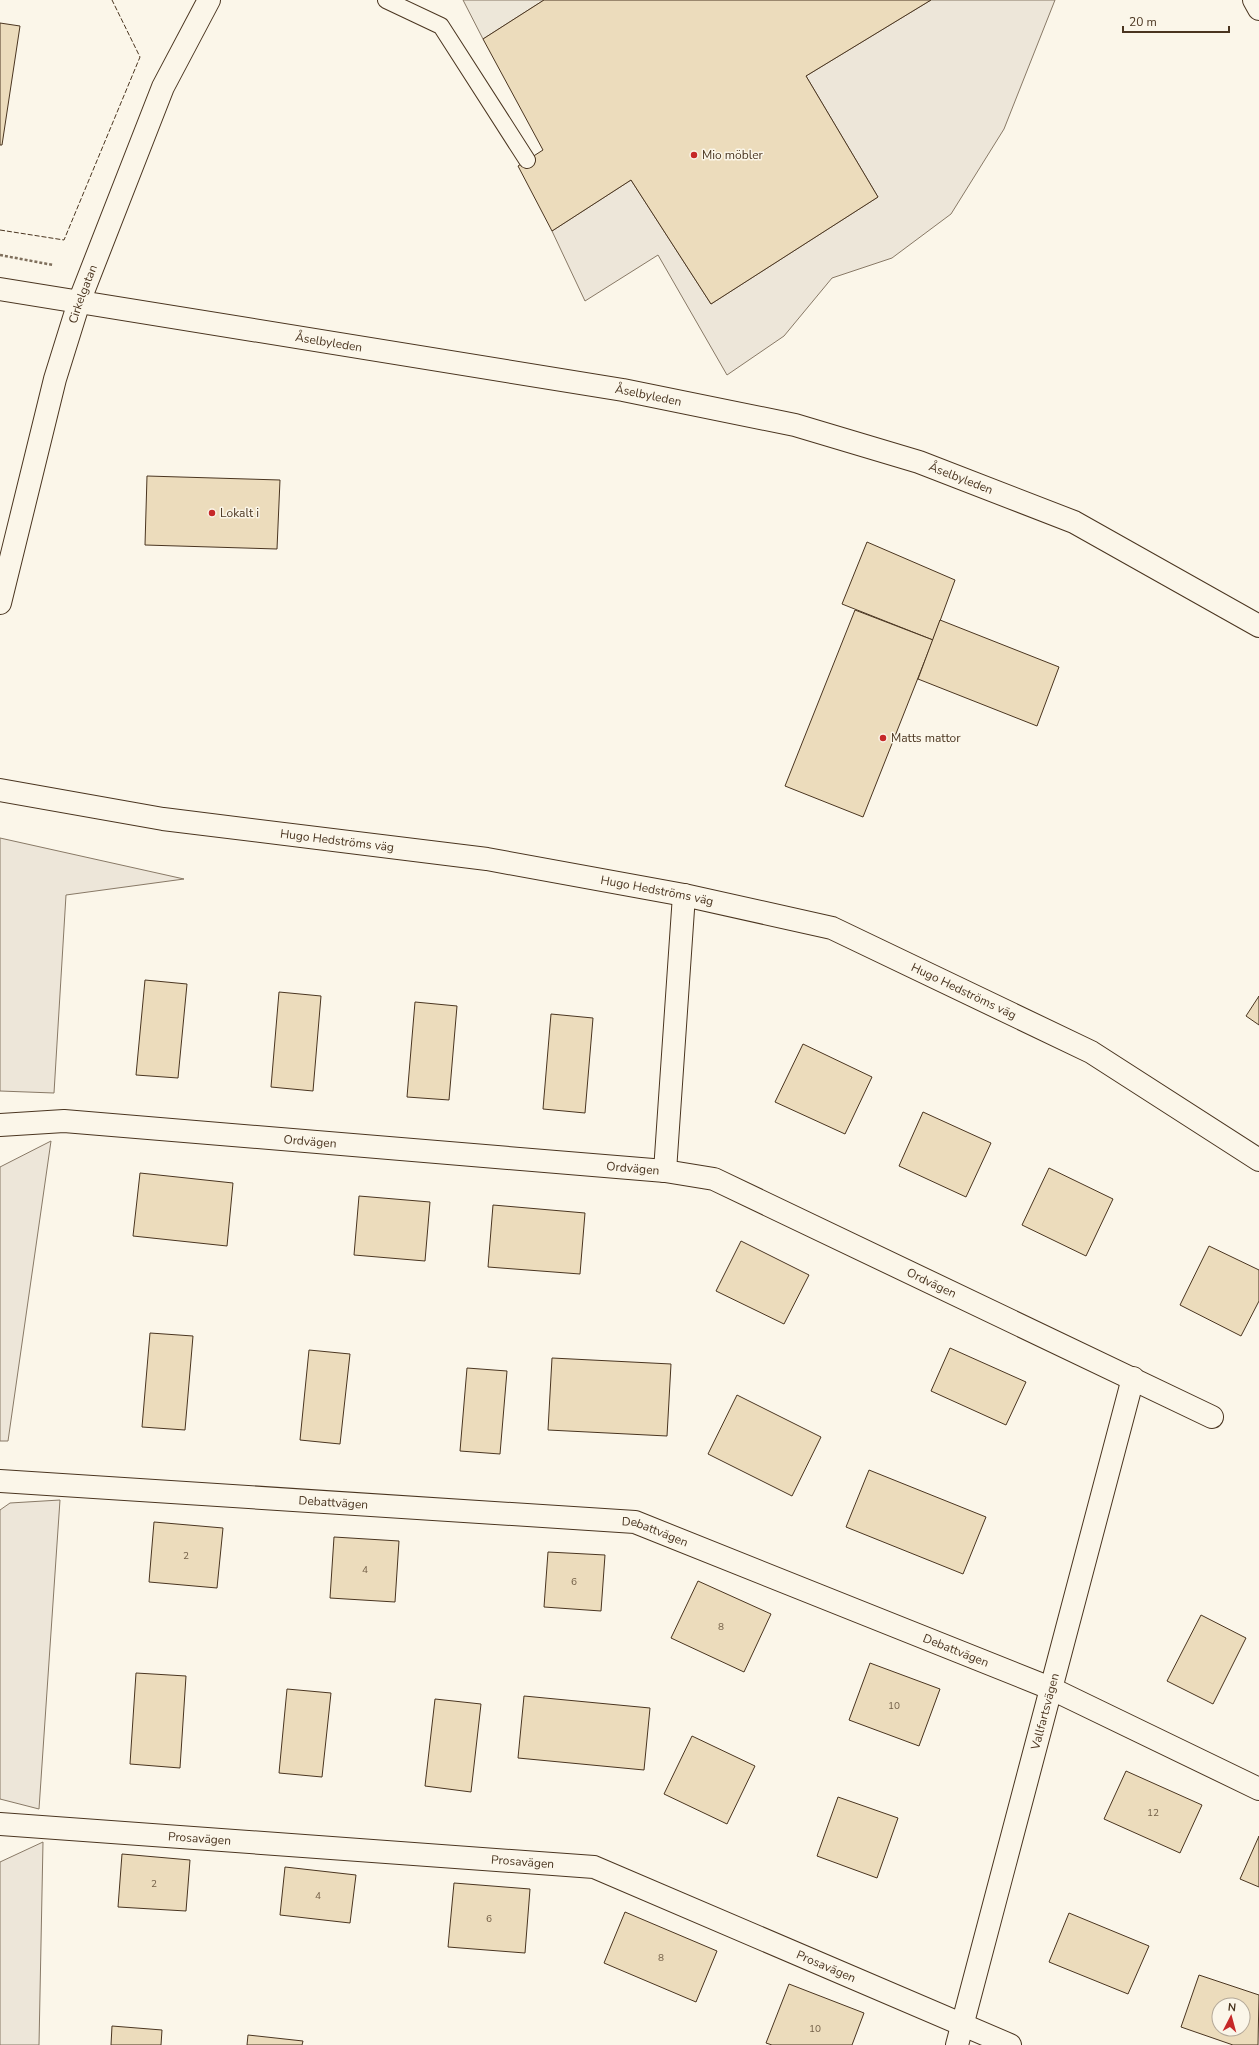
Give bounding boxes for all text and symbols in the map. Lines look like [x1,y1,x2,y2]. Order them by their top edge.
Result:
scale bar [1123,8,1229,34]
text: 20 m [1129,14,1157,30]
place label: Mio möbler [702,147,764,163]
marker: Mio möbler [689,150,699,160]
street label: Cirkelgatan [65,262,101,326]
street label: Åselbyleden [294,329,363,356]
street label: Åselbyleden [614,381,683,410]
street label: Åselbyleden [926,459,995,498]
place label: Lokalt i [220,505,259,521]
marker: Lokalt i [207,508,217,518]
place label: Matts mattor [891,730,961,746]
marker: Matts mattor [878,733,888,743]
street label: Hugo Hedströms väg [279,826,395,855]
street label: Hugo Hedströms väg [599,872,715,909]
street label: Hugo Hedströms väg [909,959,1019,1023]
street label: Ordvägen [283,1131,337,1152]
street label: Ordvägen [606,1158,660,1179]
street label: Ordvägen [904,1264,959,1302]
street label: Debattvägen [298,1492,369,1513]
street label: Debattvägen [621,1513,690,1550]
house number: 2 [183,1549,189,1563]
house number: 4 [362,1563,368,1577]
house number: 6 [571,1575,577,1589]
house number: 8 [718,1620,724,1634]
street label: Debattvägen [921,1630,991,1671]
street label: Vallfartsvägen [1027,1671,1063,1752]
house number: 10 [888,1699,900,1713]
house number: 12 [1147,1806,1159,1820]
street label: Prosavägen [167,1828,232,1849]
street label: Prosavägen [491,1852,555,1872]
house number: 2 [151,1877,157,1891]
house number: 4 [315,1889,321,1903]
house number: 6 [486,1912,492,1926]
street label: Prosavägen [794,1947,858,1986]
house number: 8 [658,1951,664,1965]
north arrow [1211,1997,1251,2037]
text: N [1227,2000,1237,2015]
house number: 10 [809,2022,821,2036]

